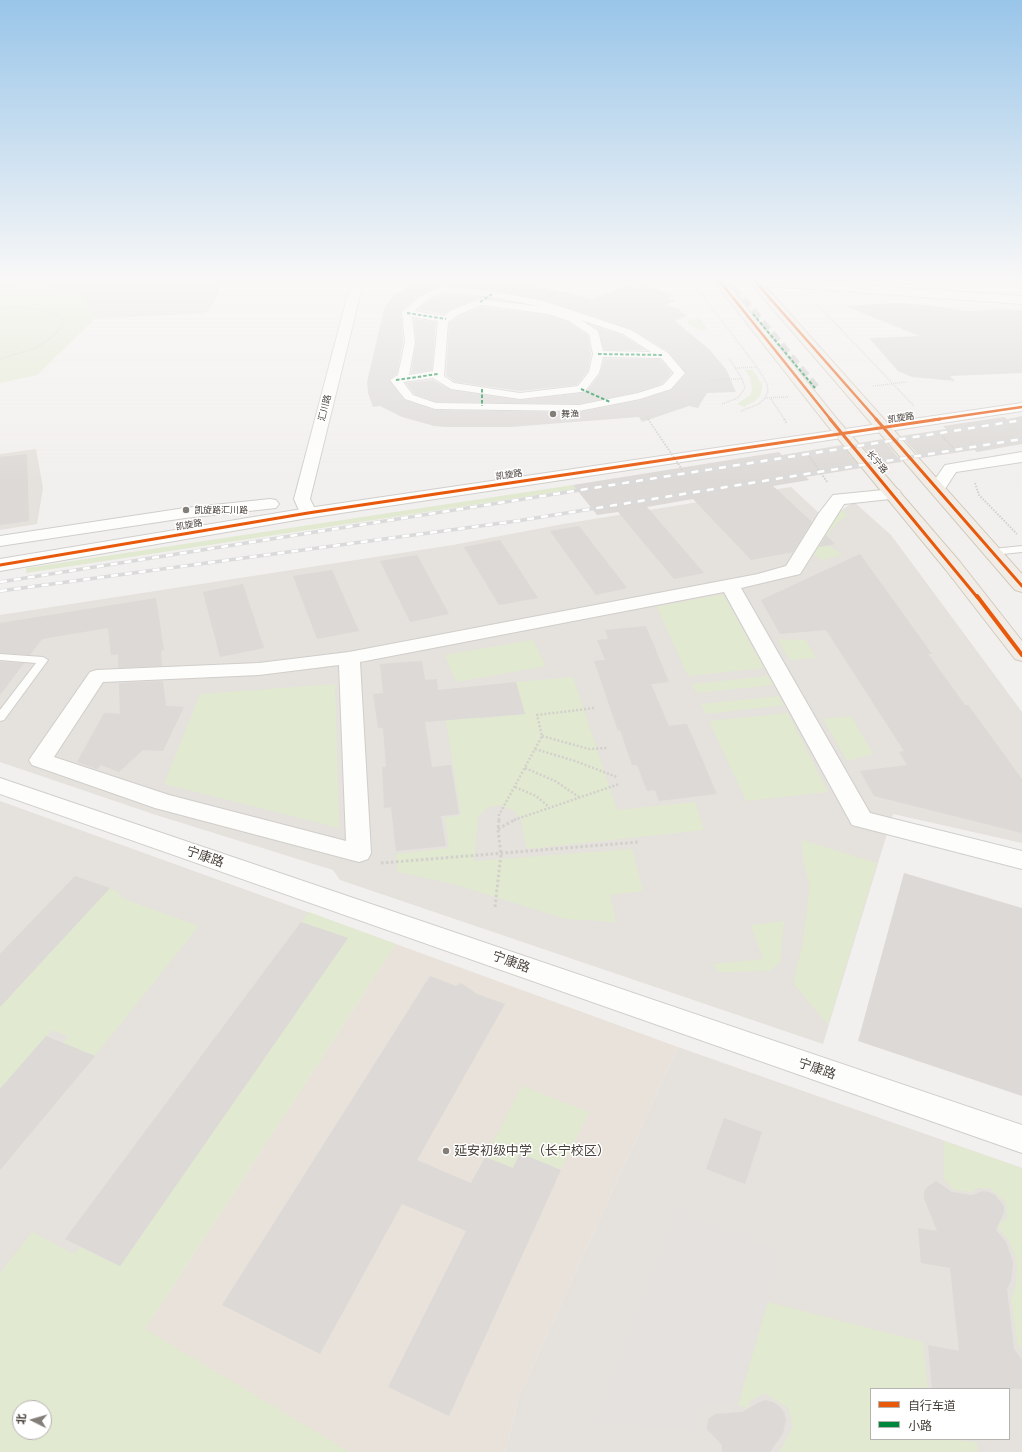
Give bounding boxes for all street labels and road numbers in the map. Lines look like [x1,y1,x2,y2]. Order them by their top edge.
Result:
street label: 汇川路 [316,394,334,422]
street label: 凯旋路 [887,411,915,425]
street label: 长宁路 [864,448,890,476]
street label: 凯旋路 [495,468,523,482]
street label: 凯旋路 [175,517,203,533]
street label: 宁康路 [184,843,226,871]
street label: 宁康路 [490,948,532,976]
street label: 宁康路 [796,1055,838,1083]

